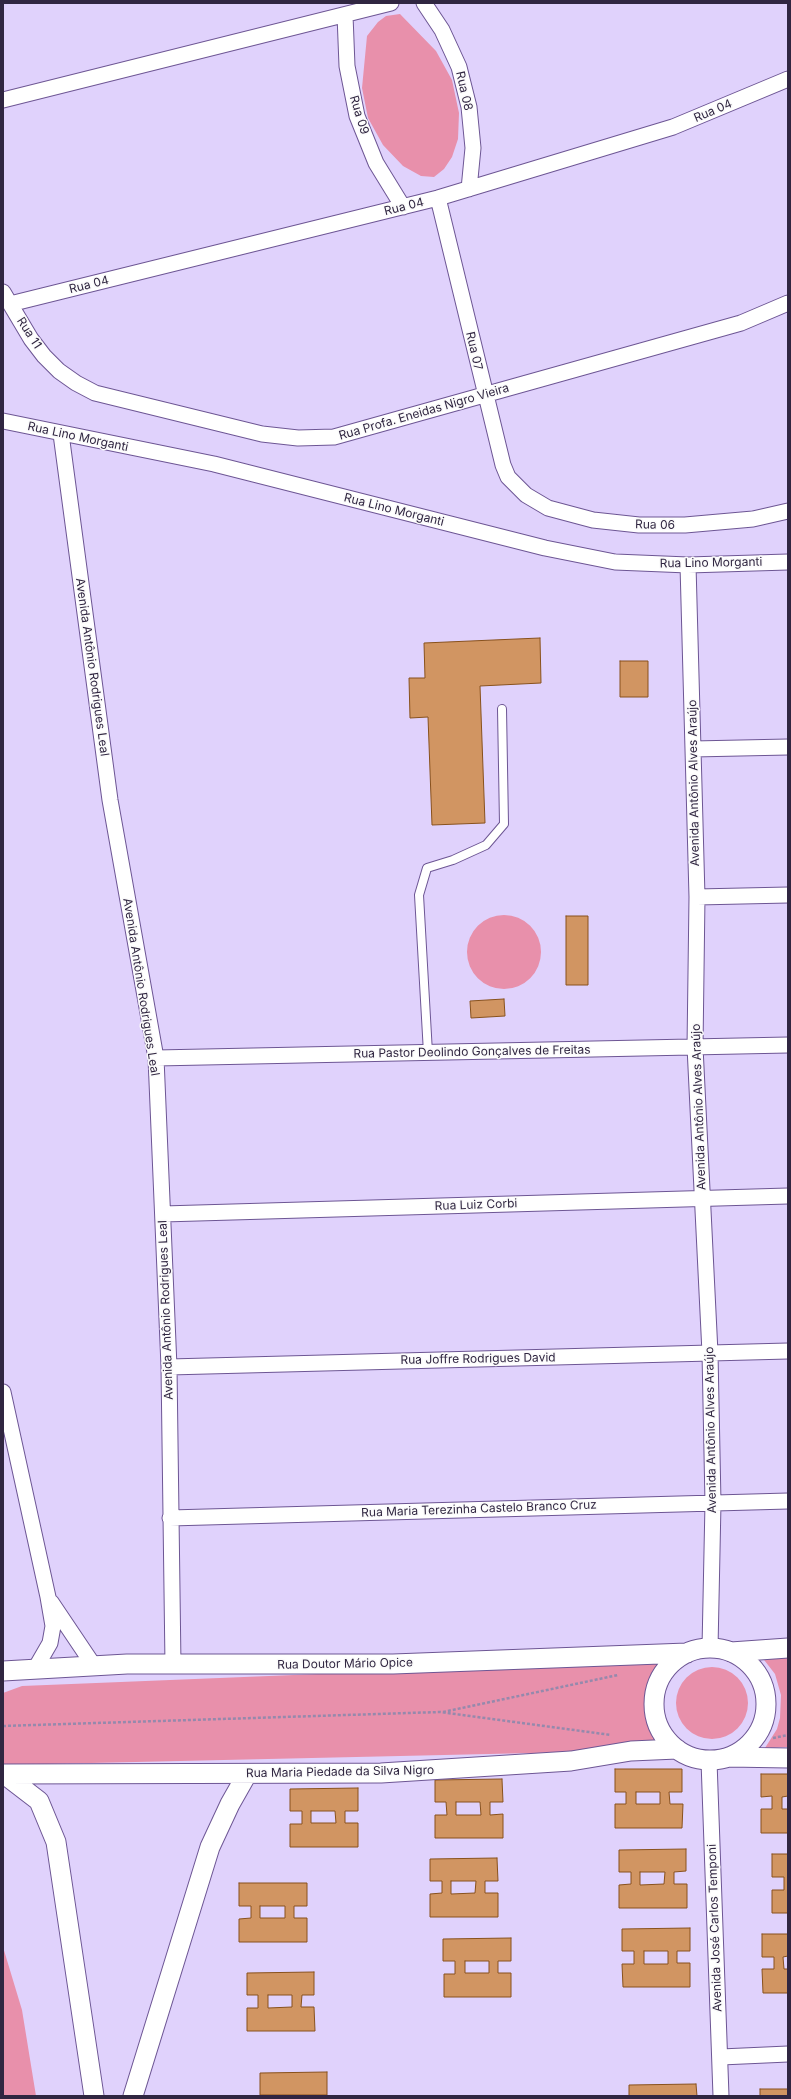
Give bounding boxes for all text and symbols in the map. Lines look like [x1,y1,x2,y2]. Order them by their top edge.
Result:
street label: Rua 08 [452,70,476,112]
street label: Rua 09 [346,94,372,136]
street label: Rua 04 [692,97,734,125]
street label: Rua 04 [383,195,425,219]
street label: Rua 04 [68,273,110,297]
street label: Rua 11 [14,315,44,351]
street label: Rua 07 [463,330,485,372]
street label: Rua Profa. Eneidas Nigro Vieira [337,381,511,443]
street label: Rua Lino Morganti [26,419,130,455]
street label: Rua Lino Morganti [342,491,446,529]
street label: Rua 06 [635,517,675,533]
street label: Rua Lino Morganti [660,555,762,571]
street label: Avenida Antônio Rodrigues Leal [72,577,112,757]
street label: Avenida Antônio Alves Araújo [685,700,703,866]
street label: Avenida Antônio Rodrigues Leal [120,897,162,1077]
street label: Avenida Antônio Alves Araújo [689,1024,709,1190]
street label: Rua Pastor Deolindo Gonçalves de Freitas [353,1043,591,1061]
street label: Rua Luiz Corbi [434,1196,518,1214]
street label: Avenida Antônio Rodrigues Leal [156,1220,176,1400]
street label: Avenida Antônio Alves Araújo [702,1347,720,1513]
street label: Rua Joffre Rodrigues David [400,1350,556,1368]
street label: Rua Maria Terezinha Castelo Branco Cruz [361,1498,597,1520]
street label: Rua Doutor Mário Opice [277,1656,413,1672]
street label: Rua Maria Piedade da Silva Nigro [246,1763,434,1781]
street label: Avenida José Carlos Temponi [705,1844,725,2012]

